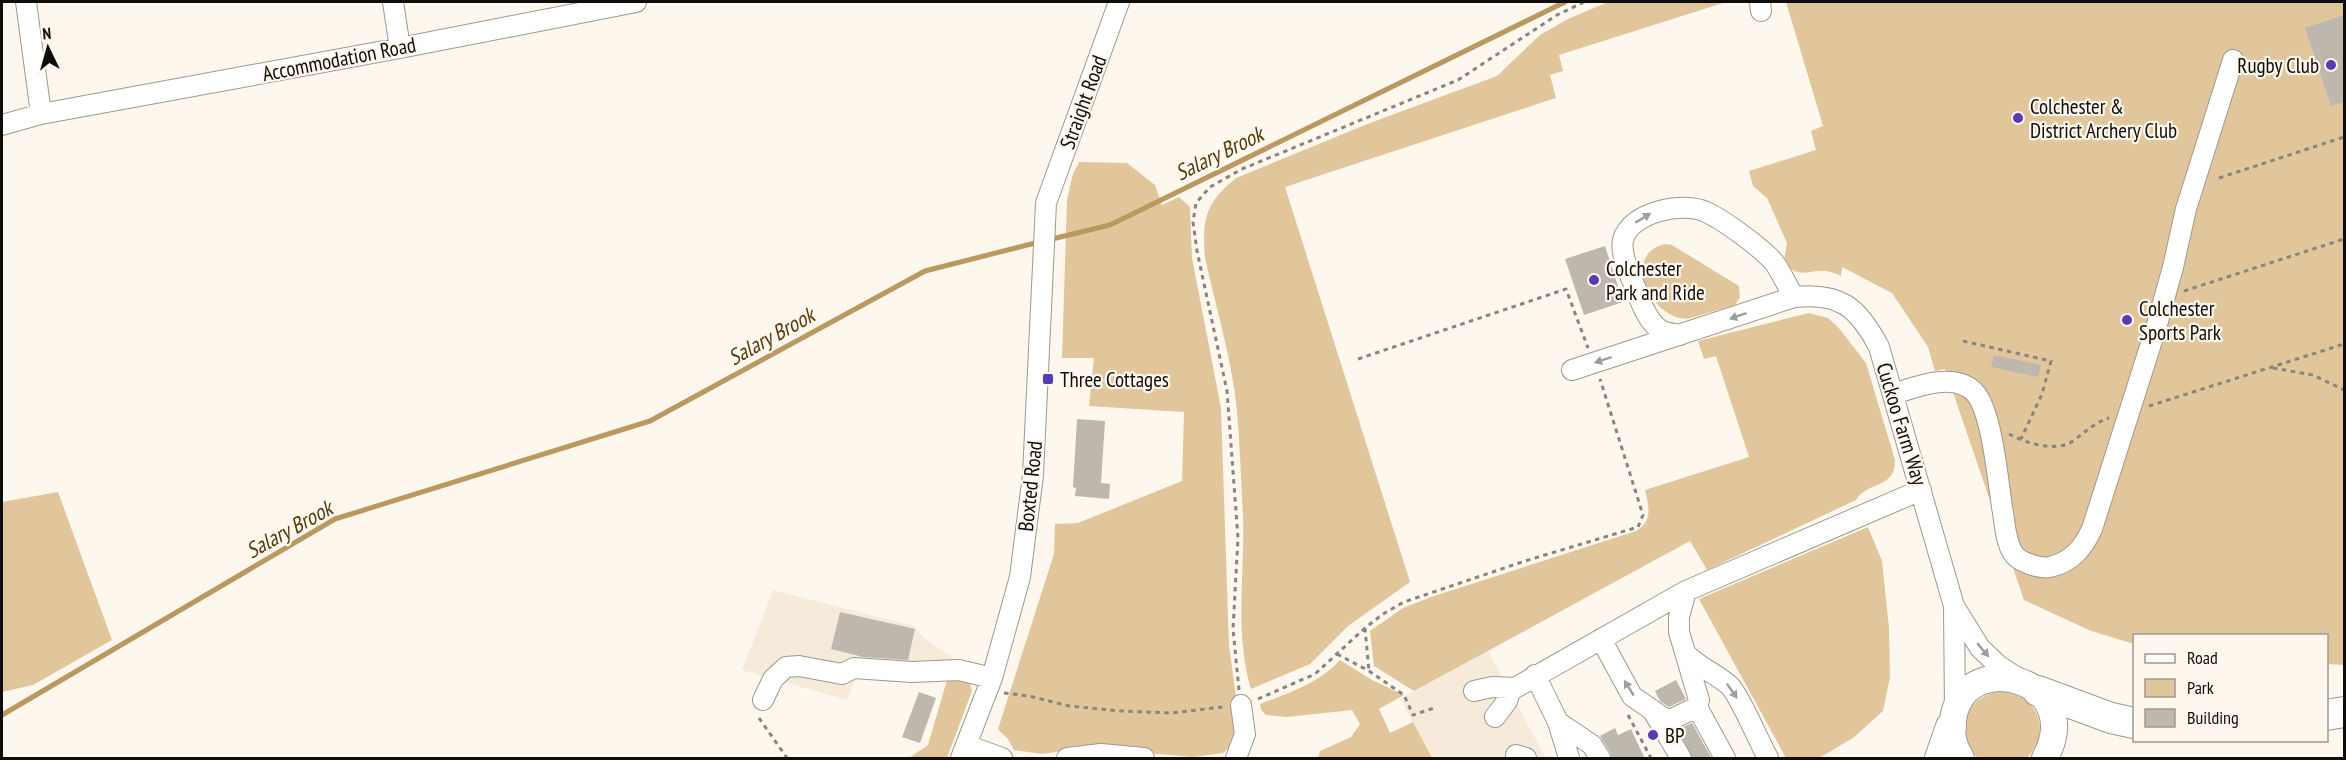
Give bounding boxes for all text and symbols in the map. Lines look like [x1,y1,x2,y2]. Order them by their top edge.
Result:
north arrow [18,18,78,78]
text: N [42,23,52,43]
street label: Accommodation Road [260,31,418,87]
street label: Straight Road [1054,51,1112,153]
place label: Rugby Club [2237,52,2319,79]
marker: Rugby Club [2324,58,2338,72]
place label: Colchester & District Archery Club [2030,93,2177,144]
marker: Colchester & District Archery Club [2011,111,2025,125]
water label: Salary Brook [1170,119,1270,186]
one-way arrow [1635,213,1652,224]
place label: Colchester Park and Ride [1606,255,1705,306]
marker: Colchester Park and Ride [1587,273,1601,287]
place label: Colchester Sports Park [2139,295,2221,346]
water label: Salary Brook [723,300,821,371]
one-way arrow [1729,311,1747,321]
marker: Colchester Sports Park [2120,313,2134,327]
one-way arrow [1594,356,1612,365]
street label: Cuckoo Farm Way [1871,359,1933,489]
place label: Three Cottages [1060,366,1169,393]
marker: Three Cottages [1041,372,1055,386]
street label: Boxted Road [1012,439,1048,533]
water label: Salary Brook [241,493,339,564]
legend [2133,634,2328,742]
one-way arrow [1976,642,1989,657]
text: Road [2187,646,2218,669]
text: Park [2187,676,2214,699]
one-way arrow [1623,680,1634,696]
one-way arrow [1726,683,1738,699]
text: Building [2187,706,2239,729]
place label: BP [1665,722,1684,749]
marker: BP [1646,728,1660,742]

